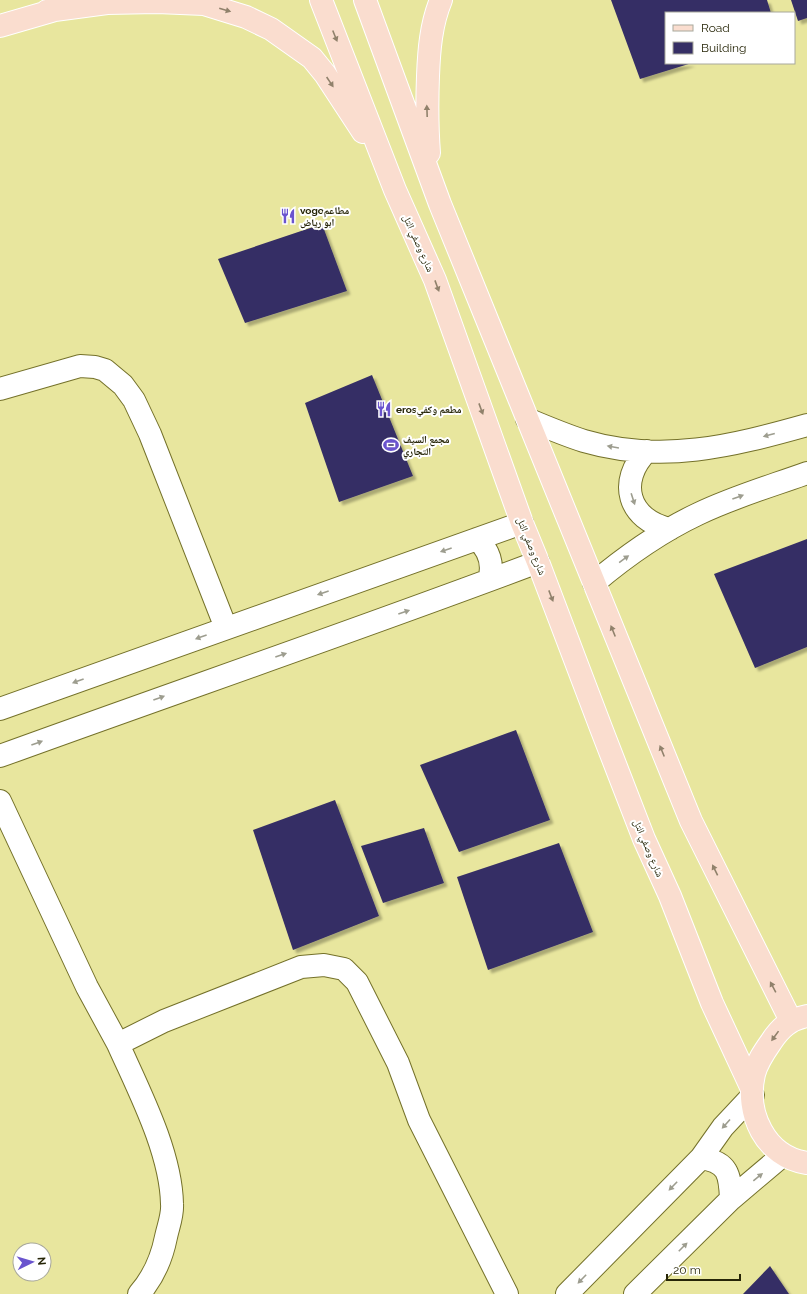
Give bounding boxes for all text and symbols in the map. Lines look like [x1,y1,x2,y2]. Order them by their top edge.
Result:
one-way arrow [219,7,231,13]
legend [665,12,795,64]
text: Road [701,21,730,35]
one-way arrow [333,31,339,43]
text: Building [701,41,747,55]
one-way arrow [326,76,334,87]
one-way arrow [423,105,430,117]
place label: vogoمطاعم ابو رياض [300,205,349,229]
restaurant icon: vogoمطاعم ابو رياض [279,207,297,225]
street label: شارع وصفي التل [399,213,436,275]
one-way arrow [435,281,441,293]
restaurant icon: erosمطعم وكفي [375,400,393,418]
one-way arrow [478,403,484,415]
place label: erosمطعم وكفي [396,404,462,417]
one-way arrow [763,432,775,438]
place label: مجمع السيف التجاري [403,434,450,459]
sports icon: مجمع السيف التجاري [382,436,400,454]
one-way arrow [607,444,620,450]
one-way arrow [630,493,636,505]
one-way arrow [733,494,745,500]
street label: شارع وصفي التل [513,516,548,578]
one-way arrow [439,548,451,554]
one-way arrow [619,555,630,563]
one-way arrow [549,590,555,602]
one-way arrow [317,591,329,597]
one-way arrow [398,608,410,614]
one-way arrow [610,625,616,637]
one-way arrow [194,634,206,640]
one-way arrow [276,651,288,657]
one-way arrow [72,678,84,684]
one-way arrow [153,695,165,701]
one-way arrow [31,739,43,745]
one-way arrow [659,745,665,757]
street label: شارع وصفي التل [629,818,666,880]
one-way arrow [712,864,718,876]
one-way arrow [770,981,776,992]
one-way arrow [771,1031,779,1041]
one-way arrow [722,1118,731,1129]
one-way arrow [752,1173,763,1182]
one-way arrow [669,1181,678,1191]
north arrow [12,1242,52,1282]
one-way arrow [678,1242,688,1252]
text: N [35,1256,48,1266]
scale bar [667,1256,740,1282]
text: 20 m [673,1263,701,1277]
one-way arrow [578,1274,587,1284]

